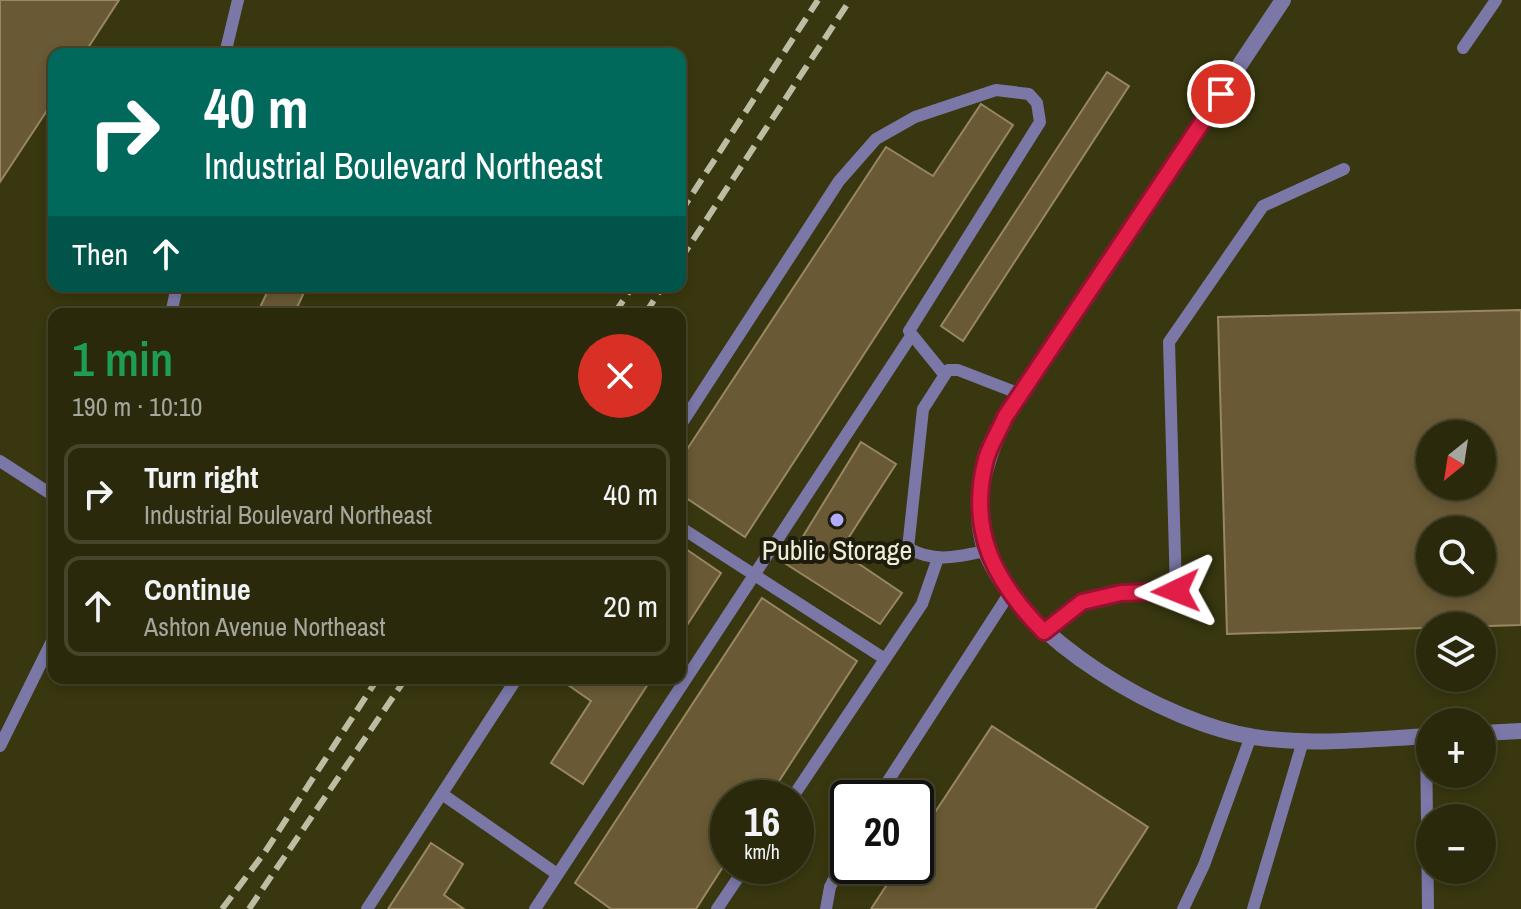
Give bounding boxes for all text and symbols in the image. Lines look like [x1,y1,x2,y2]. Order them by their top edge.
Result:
pin [1187,60,1255,128]
text: 40 m [204,70,309,145]
icon: arrive [1199,72,1243,116]
icon: right [72,80,176,184]
text: Industrial Boulevard Northeast [204,142,603,190]
icon: ahead [144,232,188,276]
text: Then [72,234,128,274]
text: 1 min [72,326,173,391]
button: close [578,334,662,418]
text: 190 m · 10:10 [72,389,202,424]
north arrow [1416,420,1496,500]
map controls [1416,420,1496,884]
text: Turn right [144,457,258,497]
icon: right [76,472,120,516]
text: 40 m [603,474,658,514]
text: Industrial Boulevard Northeast [144,497,432,532]
marker: Public Storage [828,511,846,529]
button: search [1416,516,1496,596]
place label: Public Storage [762,531,912,569]
position arrow [1134,549,1218,633]
text: Continue [144,569,251,609]
icon: ahead [76,584,120,628]
text: 20 m [603,586,658,626]
text: Ashton Avenue Northeast [144,609,385,644]
button: layers [1416,612,1496,692]
button: + [1416,708,1496,788]
speed limit sign: 20 [830,780,934,884]
text: 16 [744,795,780,848]
button: − [1416,804,1496,884]
text: km/h [744,838,780,865]

